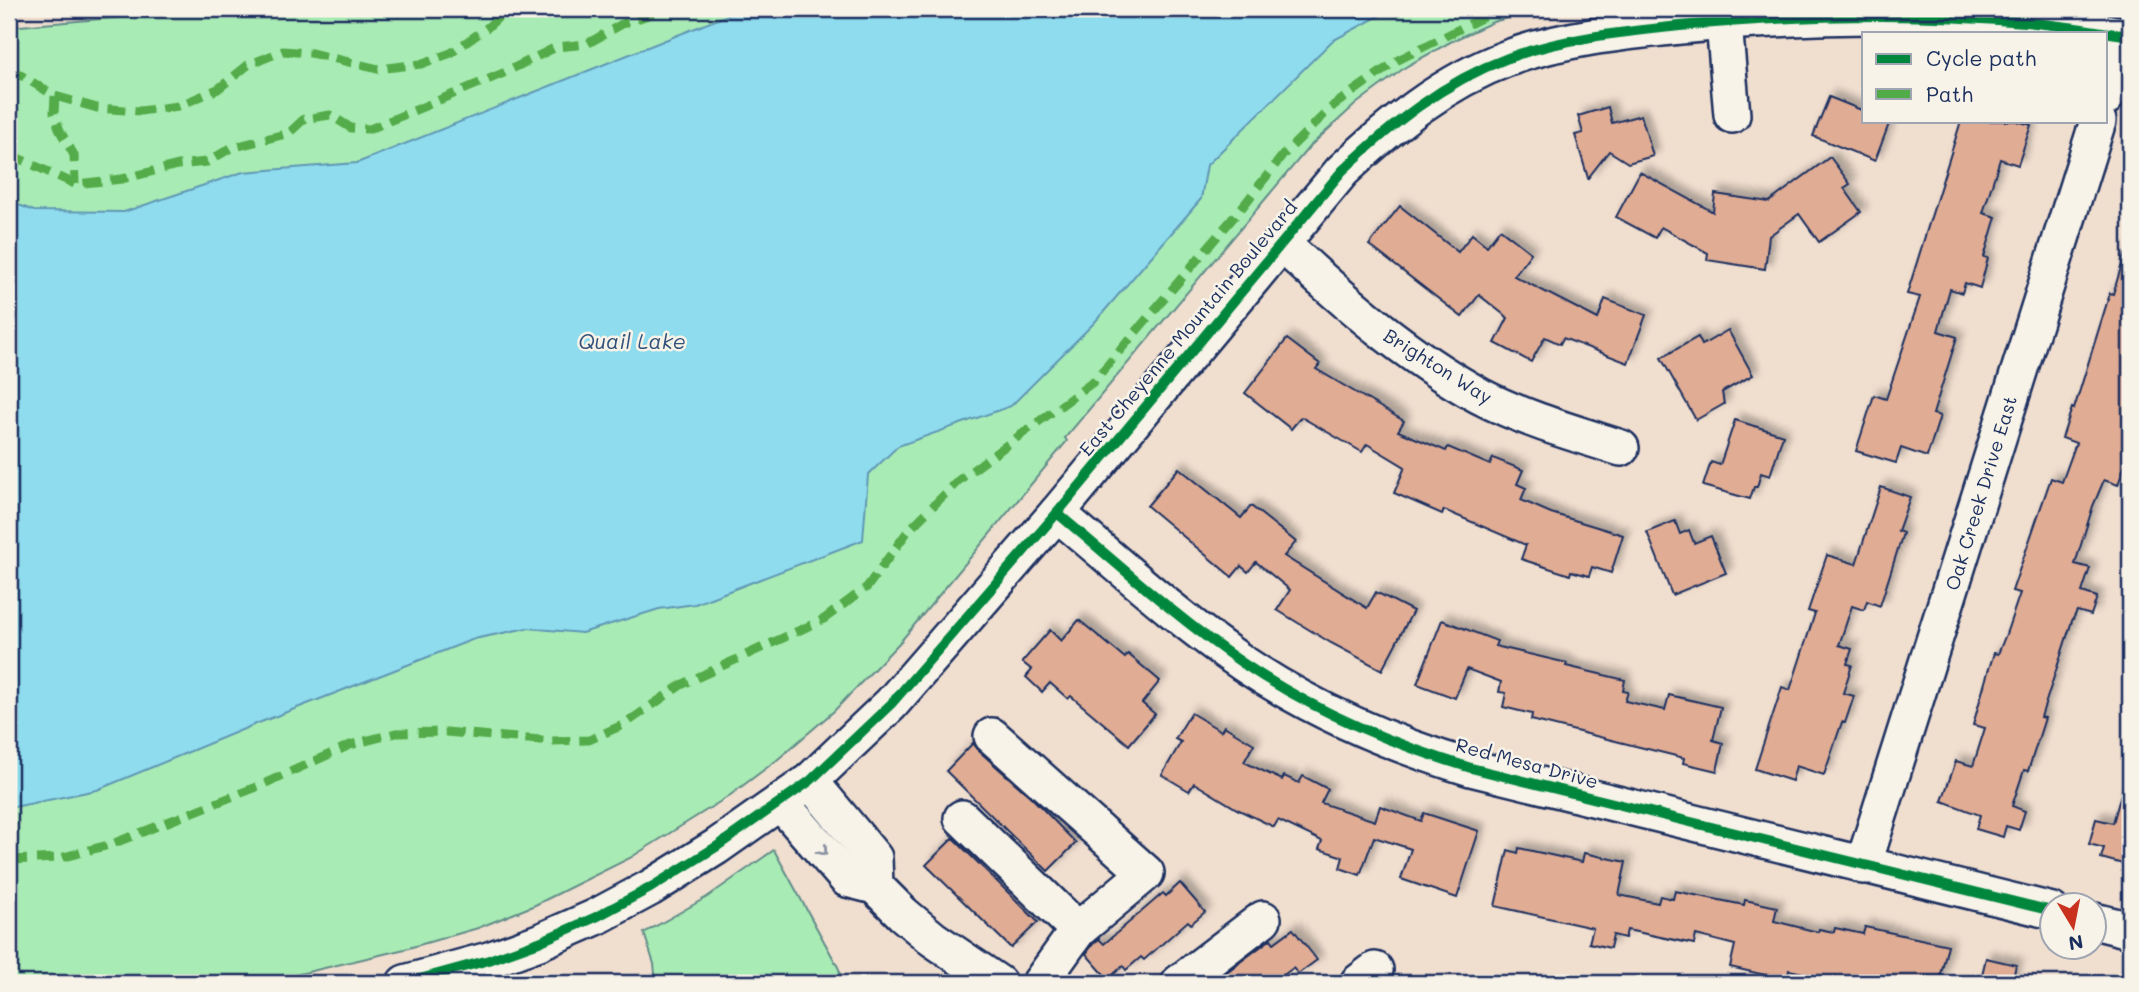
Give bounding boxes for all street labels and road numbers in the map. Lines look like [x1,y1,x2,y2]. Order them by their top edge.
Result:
street label: East Cheyenne Mountain Boulevard [1073,195,1302,461]
street label: Brighton Way [1379,322,1497,409]
street label: Oak Creek Drive East [1939,392,2022,593]
street label: Red Mesa Drive [1453,732,1601,794]

